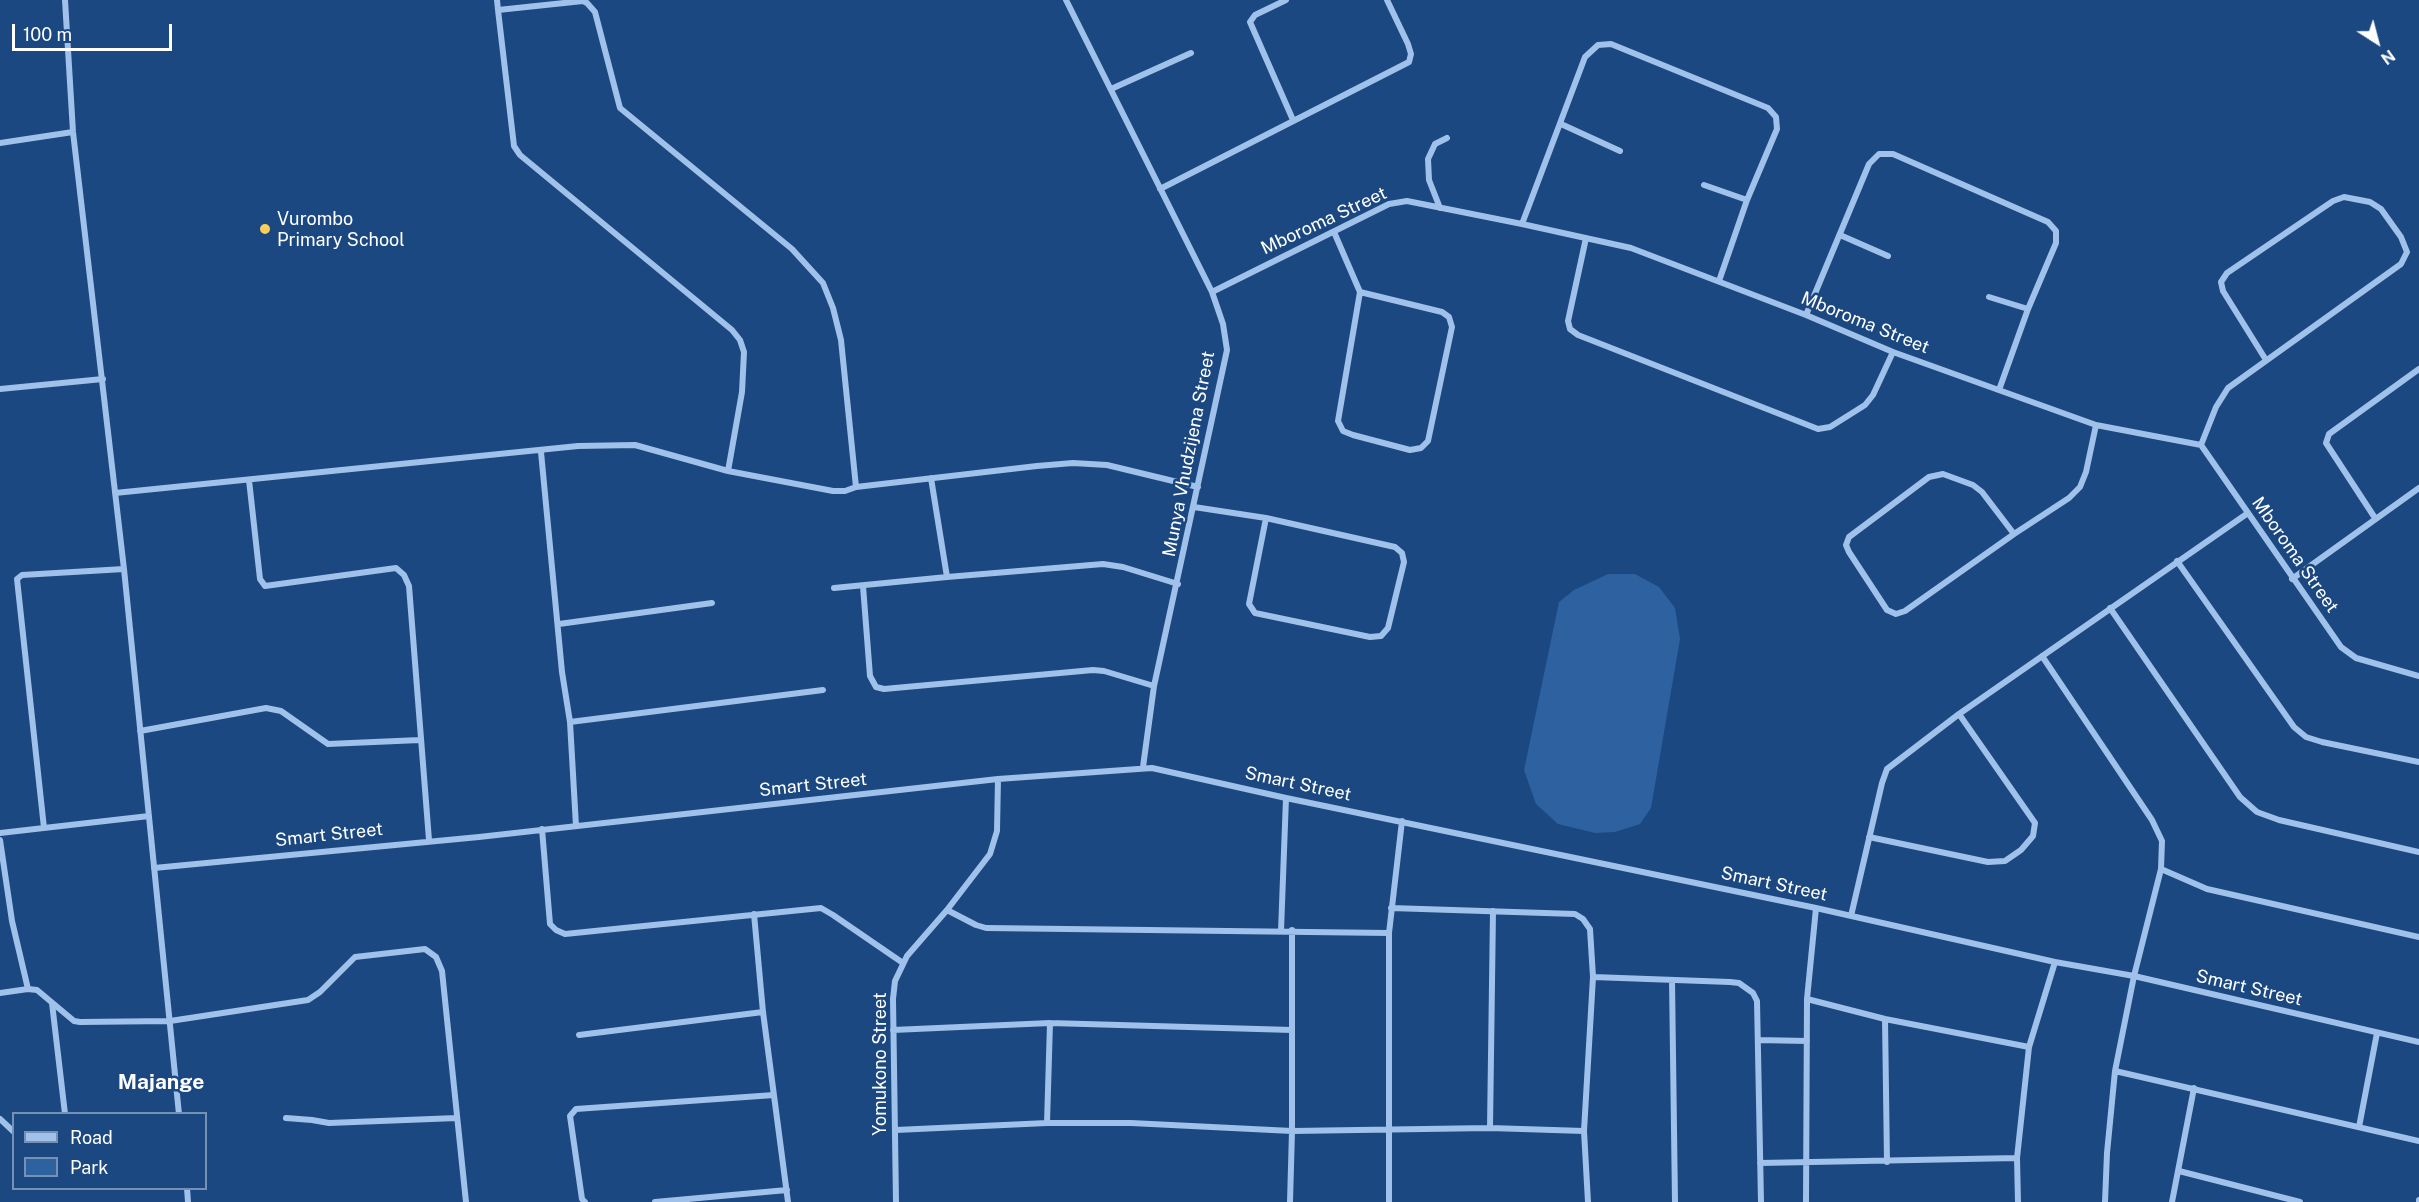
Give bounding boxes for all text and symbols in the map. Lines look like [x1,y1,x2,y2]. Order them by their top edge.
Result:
scale bar [15,12,176,50]
north arrow [2347,12,2407,72]
text: 100 m [23,24,72,45]
text: N [2377,46,2399,68]
street label: Mboroma Street [1258,182,1390,260]
place label: Vurombo Primary School [277,208,405,250]
marker: Vurombo Primary School [258,222,272,236]
street label: Mboroma Street [1798,287,1932,359]
street label: Munya Vhudzijena Street [1158,349,1220,559]
street label: Mboroma Street [2247,493,2343,617]
street label: Smart Street [1243,762,1353,806]
street label: Smart Street [758,769,868,801]
street label: Smart Street [274,819,384,851]
street label: Smart Street [1719,862,1829,906]
street label: Smart Street [2194,965,2304,1011]
street label: Yomukono Street [869,992,891,1136]
district label: Majange [118,1070,204,1096]
legend [12,1112,207,1190]
text: Road [70,1127,113,1148]
text: Park [70,1157,108,1178]

